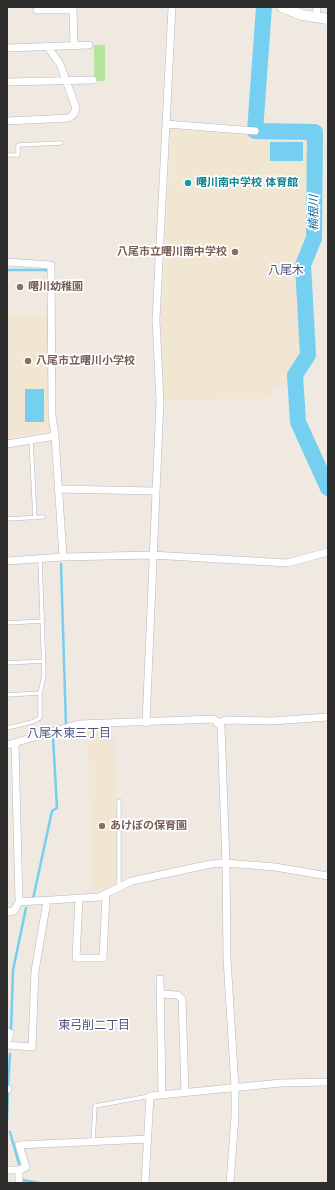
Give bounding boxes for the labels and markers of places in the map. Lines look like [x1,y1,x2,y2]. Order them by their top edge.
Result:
place label: 曙川南中学校 体育館 [196,176,298,190]
marker: 曙川南中学校 体育館 [183,178,193,188]
place label: 八尾市立曙川南中学校 [117,245,227,259]
marker: 八尾市立曙川南中学校 [230,247,240,257]
place label: 曙川幼稚園 [28,280,83,294]
marker: 曙川幼稚園 [15,282,25,292]
place label: 八尾市立曙川小学校 [36,354,135,368]
marker: 八尾市立曙川小学校 [23,356,33,366]
place label: あけぼの保育園 [110,819,187,833]
marker: あけぼの保育園 [97,821,107,831]

